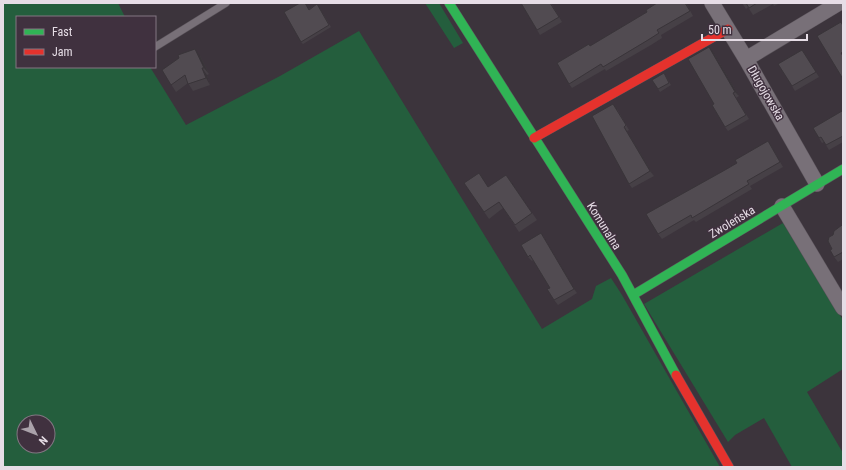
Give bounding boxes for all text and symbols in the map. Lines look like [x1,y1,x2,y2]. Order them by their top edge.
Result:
legend [16,16,156,68]
scale bar [702,16,807,42]
text: 50 m [708,23,732,37]
text: Fast [52,25,73,39]
text: Jam [52,45,73,59]
street label: Długojowska [745,63,787,123]
street label: Komunalna [584,200,624,252]
street label: Zwoleńska [707,203,758,241]
north arrow [16,414,56,454]
text: N [36,434,50,448]

